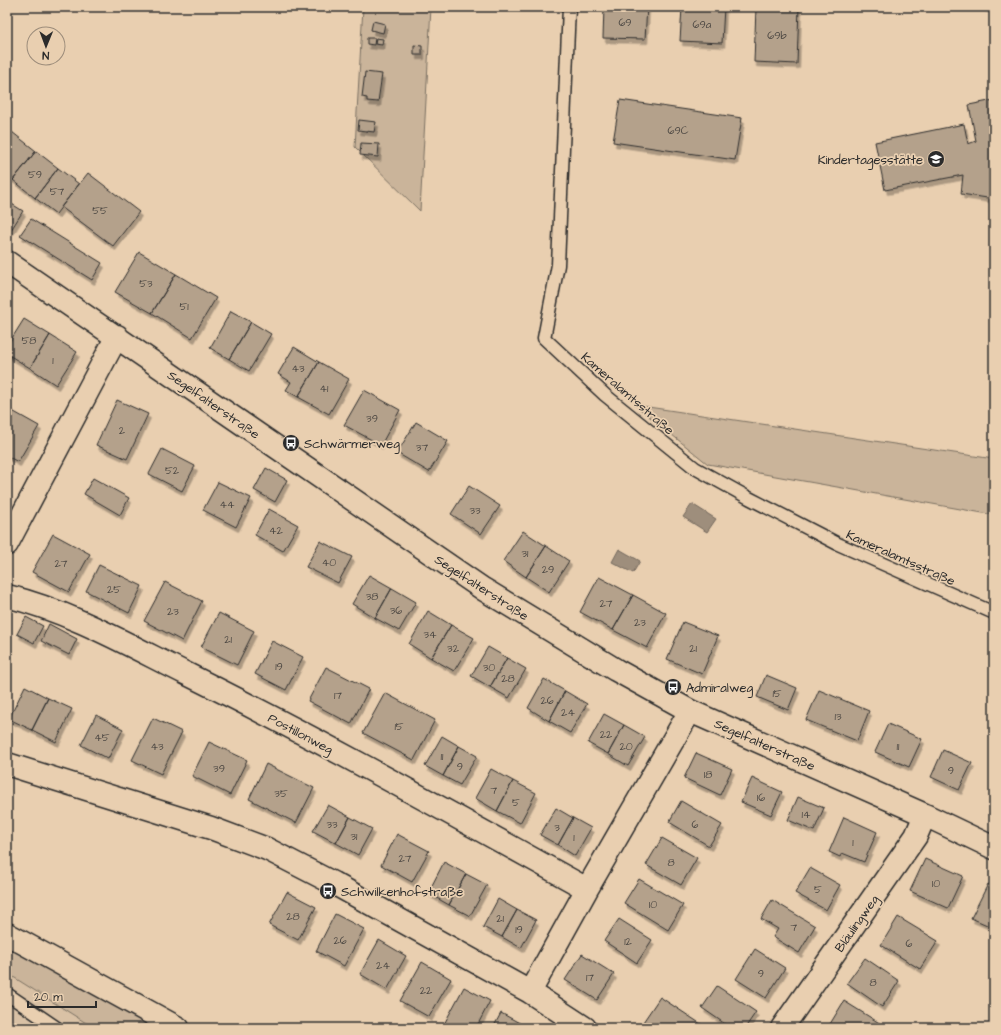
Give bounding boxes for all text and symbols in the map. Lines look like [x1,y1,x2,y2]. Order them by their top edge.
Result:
house number: 69 [618,15,632,30]
house number: 69a [693,17,712,32]
north arrow [26,26,66,66]
house number: 69b [767,28,787,43]
text: N [42,48,49,63]
house number: 69C [668,123,689,138]
school or university icon: Kindertagesstätte [926,149,946,169]
place label: Kindertagesstätte [818,151,923,170]
house number: 59 [28,167,42,182]
house number: 57 [50,184,65,199]
house number: 55 [92,203,108,218]
house number: 53 [139,276,153,291]
house number: 51 [179,299,189,314]
house number: 58 [22,333,36,348]
street label: Kameralamtsstraße [577,348,678,439]
house number: 1 [52,353,54,368]
house number: 43 [291,361,305,376]
street label: Segelfalterstraße [163,366,263,444]
house number: 41 [320,381,329,396]
house number: 39 [366,411,378,426]
house number: 2 [119,423,126,438]
bus stop icon: Schwärmerweg [281,433,301,453]
place label: Schwärmerweg [304,435,400,454]
house number: 37 [416,440,428,455]
house number: 52 [165,463,180,478]
house number: 44 [220,497,235,512]
house number: 33 [469,503,481,518]
house number: 42 [269,523,284,538]
street label: Kameralamtsstraße [843,526,958,590]
house number: 31 [521,546,529,561]
street label: Segelfalterstraße [430,551,532,626]
house number: 40 [322,555,336,570]
house number: 27 [54,556,68,571]
house number: 29 [542,562,554,577]
house number: 25 [107,582,121,597]
house number: 38 [366,589,378,604]
house number: 27 [599,596,613,611]
house number: 36 [390,603,402,618]
house number: 23 [167,604,179,619]
house number: 23 [634,615,646,630]
house number: 34 [423,627,437,642]
house number: 21 [224,632,232,647]
house number: 32 [447,641,460,656]
house number: 21 [689,641,697,656]
house number: 19 [275,659,283,674]
house number: 30 [483,660,495,675]
house number: 28 [501,671,515,686]
bus stop icon: Admiralweg [663,677,683,697]
place label: Admiralweg [686,679,753,698]
house number: 15 [772,686,782,701]
house number: 17 [334,688,342,703]
house number: 26 [540,693,554,708]
house number: 24 [561,705,575,720]
street label: Postillonweg [264,709,337,760]
house number: 13 [834,709,842,724]
street label: Segelfalterstraße [711,715,818,776]
house number: 15 [394,719,404,734]
house number: 22 [600,727,613,742]
house number: 45 [94,730,110,745]
house number: 43 [150,739,164,754]
house number: 20 [619,739,633,754]
house number: 11 [897,739,900,754]
house number: 11 [441,749,444,764]
house number: 9 [457,759,463,774]
house number: 39 [213,761,225,776]
house number: 9 [948,763,954,778]
house number: 18 [704,767,712,782]
house number: 7 [491,783,498,798]
house number: 35 [274,786,288,801]
house number: 16 [757,790,765,805]
house number: 5 [512,795,520,810]
house number: 14 [802,807,811,822]
house number: 33 [326,817,338,832]
house number: 6 [692,817,699,832]
house number: 3 [554,820,560,835]
house number: 31 [350,829,358,844]
house number: 1 [573,830,575,845]
house number: 1 [852,835,854,850]
house number: 27 [398,851,412,866]
house number: 8 [667,855,675,870]
house number: 10 [932,876,940,891]
bus stop icon: Schwilkenhofstraße [318,881,338,901]
house number: 5 [814,882,822,897]
place label: Schwilkenhofstraße [341,883,463,901]
street label: Bläulingweg [831,891,884,956]
house number: 10 [649,897,657,912]
house number: 28 [286,909,300,924]
house number: 21 [496,911,504,926]
house number: 7 [791,920,798,935]
house number: 19 [515,922,523,937]
house number: 26 [333,933,347,948]
house number: 12 [624,934,633,949]
house number: 6 [906,936,913,951]
house number: 24 [376,958,390,973]
house number: 9 [758,966,764,981]
house number: 17 [586,970,594,985]
house number: 8 [869,975,877,990]
scale bar [28,983,96,1009]
house number: 22 [420,983,433,998]
text: 20 m [34,989,63,1006]

